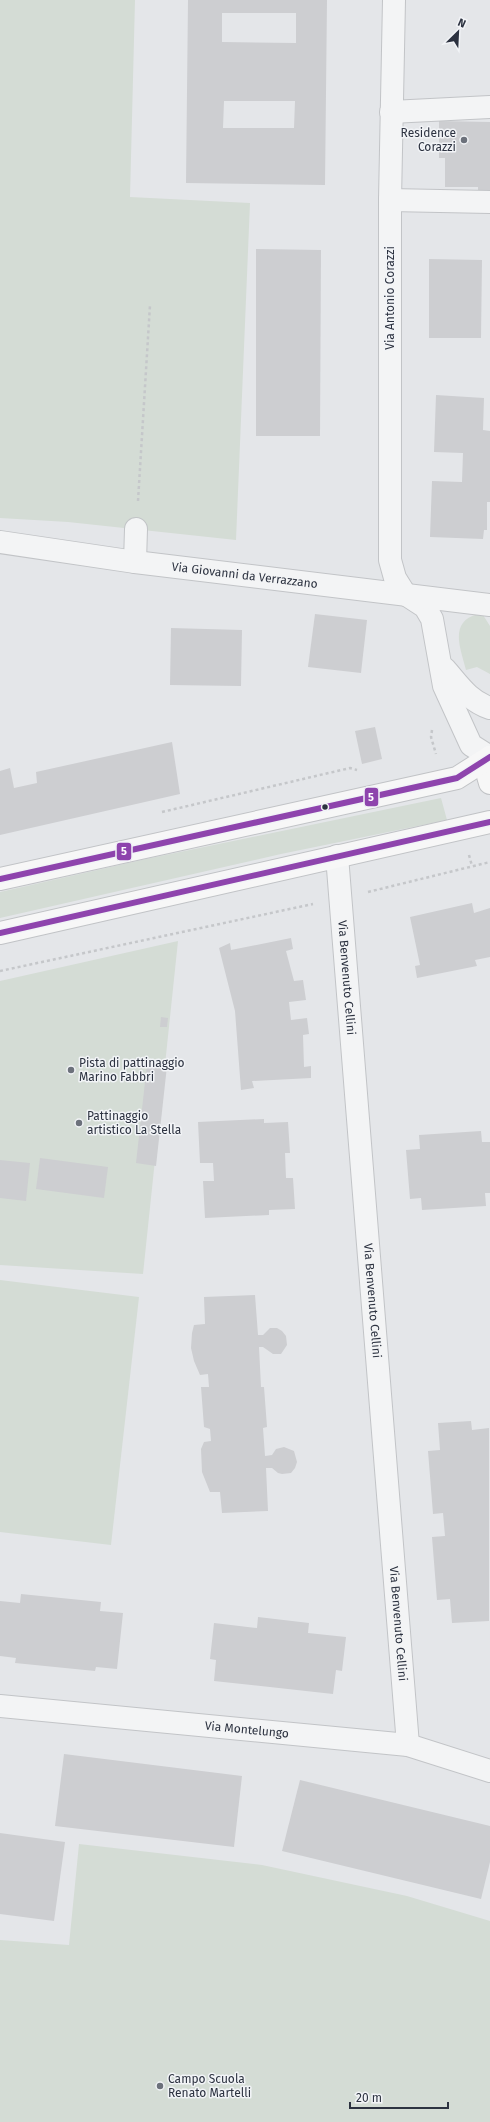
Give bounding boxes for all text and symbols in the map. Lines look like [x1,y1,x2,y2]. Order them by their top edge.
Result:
north arrow [438,12,478,52]
text: N [456,16,468,31]
place label: Residence Corazzi [401,126,456,154]
marker: Residence Corazzi [459,135,469,145]
street label: Via Antonio Corazzi [383,246,397,350]
street label: Via Giovanni da Verrazzano [171,560,318,591]
line badge: 5 [364,787,379,807]
text: 5 [368,791,374,804]
unlabelled marker [320,802,330,812]
line badge: 5 [116,842,132,861]
text: 5 [121,845,127,858]
street label: Via Benvenuto Cellini [335,920,358,1036]
place label: Pista di pattinaggio Marino Fabbri [79,1056,185,1084]
marker: Pista di pattinaggio Marino Fabbri [66,1065,76,1075]
place label: Pattinaggio artistico La Stella [87,1109,181,1137]
marker: Pattinaggio artistico La Stella [74,1118,84,1128]
street label: Via Benvenuto Cellini [361,1243,384,1359]
street label: Via Benvenuto Cellini [387,1566,410,1682]
street label: Via Montelungo [204,1719,290,1741]
place label: Campo Scuola Renato Martelli [168,2072,251,2100]
marker: Campo Scuola Renato Martelli [155,2081,165,2091]
scale bar [350,2084,448,2110]
text: 20 m [356,2091,382,2105]

